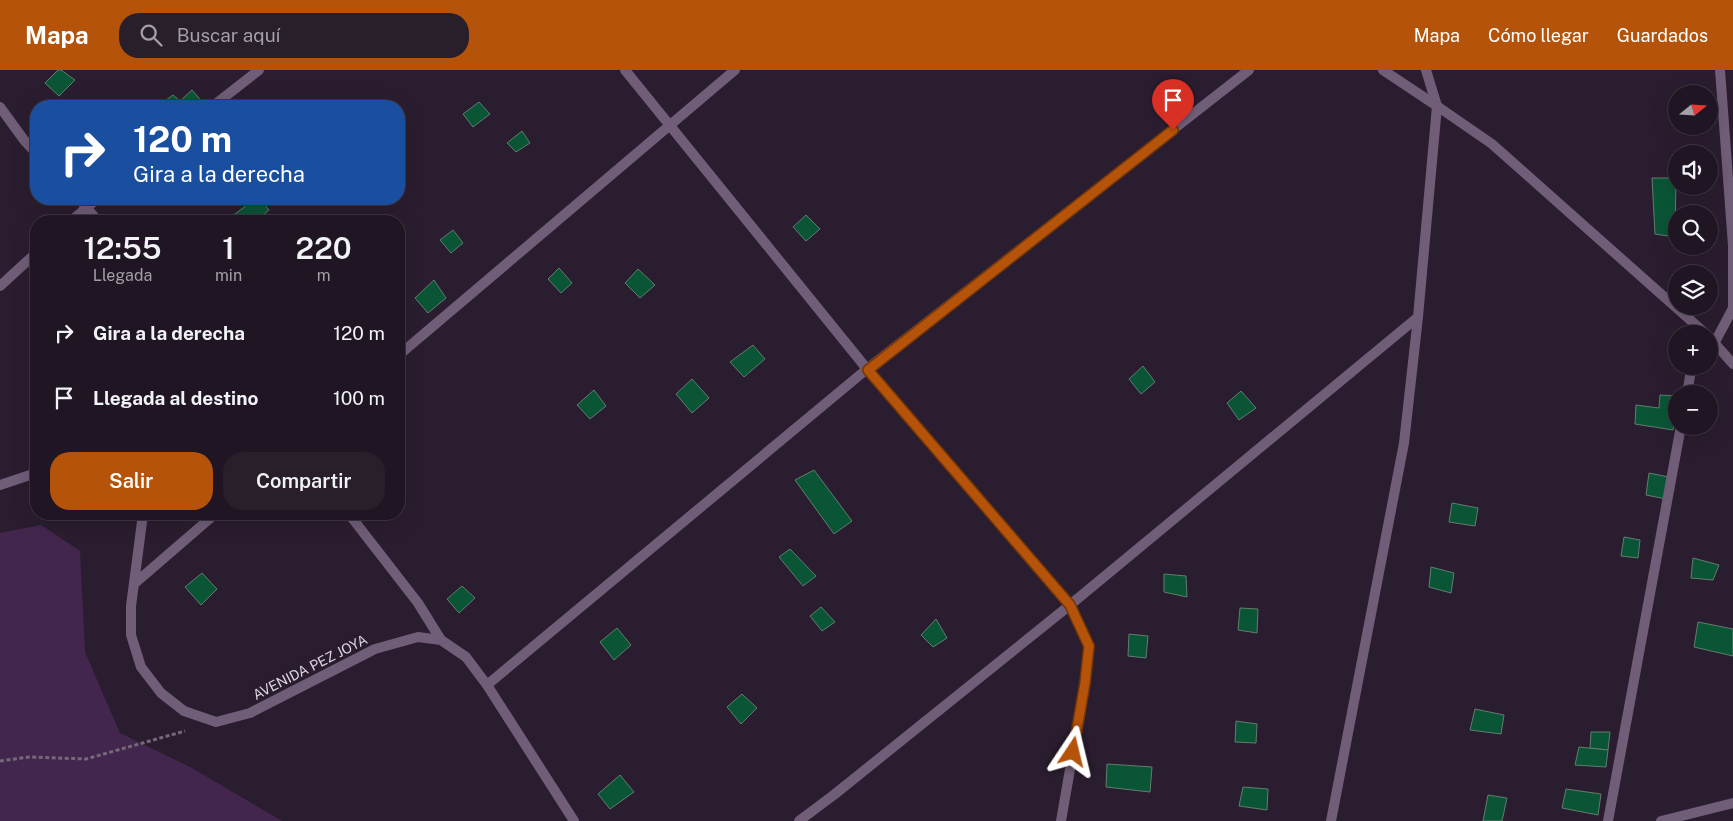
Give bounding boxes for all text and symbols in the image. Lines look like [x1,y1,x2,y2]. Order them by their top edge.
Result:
search box [119,13,469,58]
text: Mapa [25,21,89,49]
icon: search [137,21,165,49]
text: Buscar aquí [177,24,280,46]
text: Mapa [1414,25,1460,46]
text: Cómo llegar [1488,25,1589,46]
text: Guardados [1617,25,1708,46]
pin [1152,79,1194,130]
north arrow [1668,85,1718,135]
map controls [1668,85,1718,435]
icon: arrive [1159,86,1187,114]
text: 120 m [133,119,232,160]
icon: right [50,120,115,185]
button: sound [1668,145,1718,195]
text: Gira a la derecha [133,161,305,187]
button: search [1668,205,1718,255]
text: 12:55 [83,230,162,266]
text: 1 [222,230,235,266]
text: 220 [296,230,352,266]
button: layers [1668,265,1718,315]
text: Llegada [93,266,152,285]
text: min [215,266,242,285]
text: m [317,266,331,285]
icon: right [50,319,78,347]
text: Gira a la derecha [93,322,245,344]
text: 120 m [333,322,385,344]
button: + [1668,325,1718,375]
icon: arrive [50,384,78,412]
button: − [1668,385,1718,435]
text: Llegada al destino [93,387,258,409]
text: 100 m [333,387,385,409]
button: Salir [50,452,213,510]
button: Compartir [223,452,385,510]
street label: AVENIDA PEZ JOYA [250,631,370,703]
position arrow [1046,725,1098,777]

